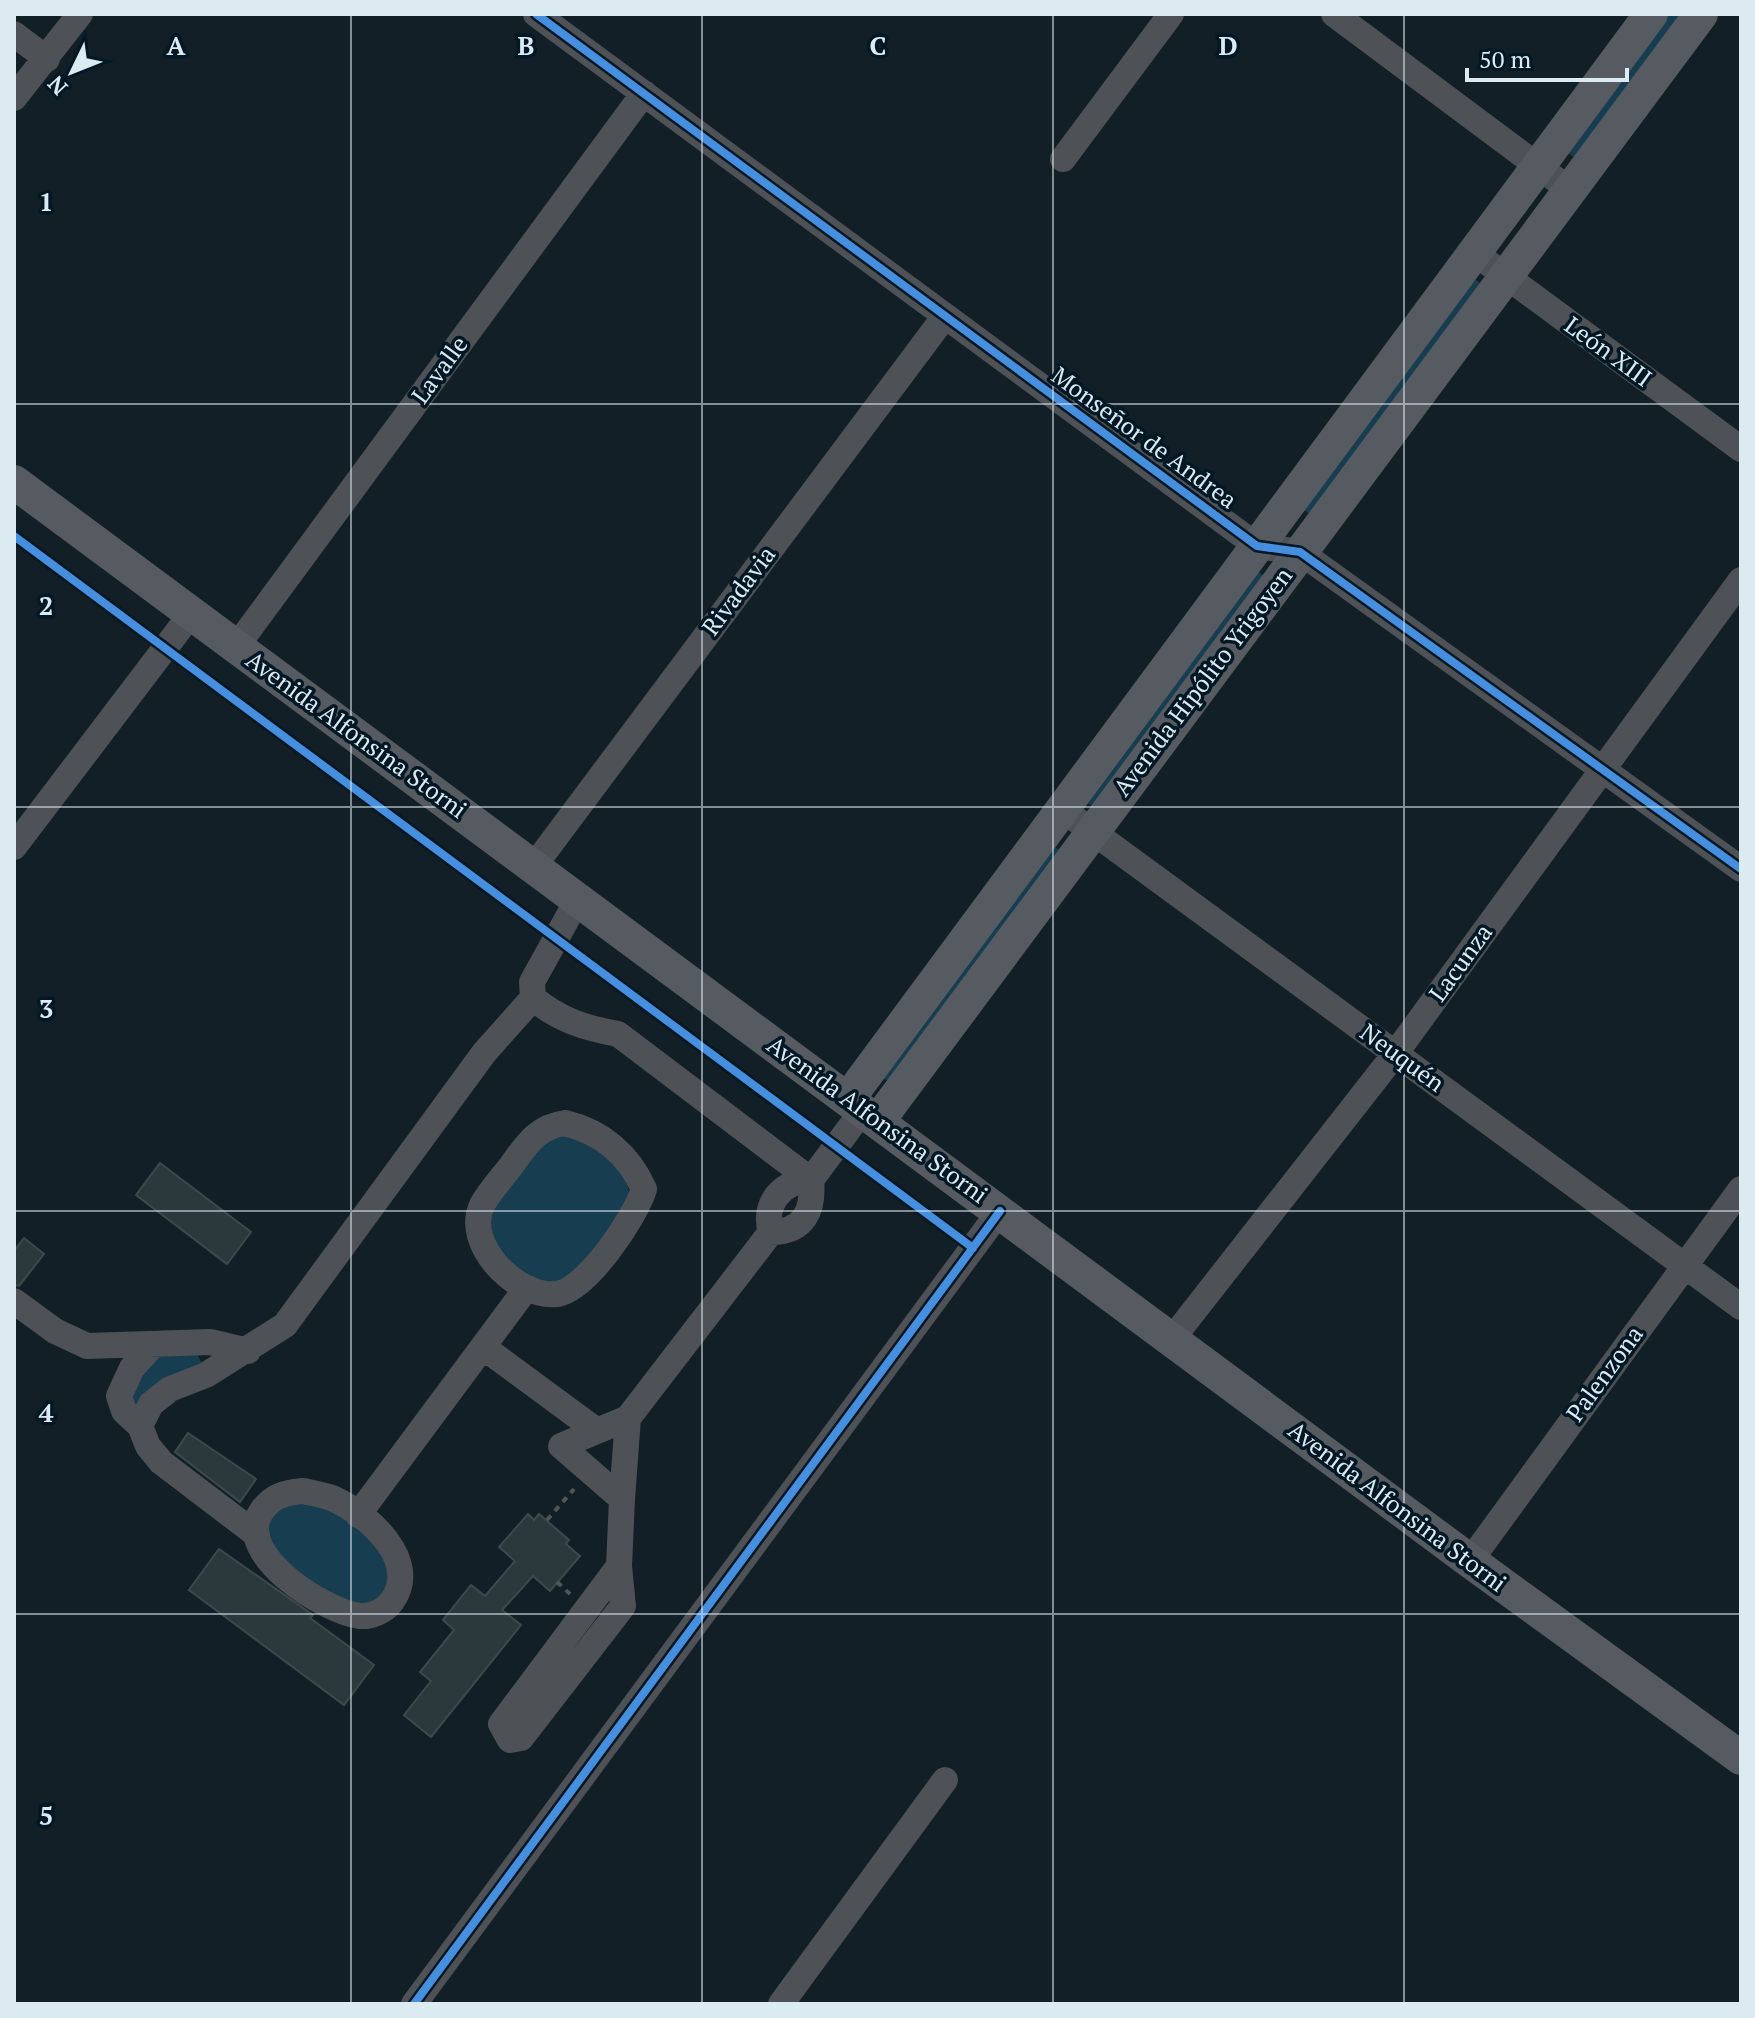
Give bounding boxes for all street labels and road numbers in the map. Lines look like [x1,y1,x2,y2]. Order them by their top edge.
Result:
street label: León XIII [1559,309,1658,394]
street label: Lavalle [404,329,475,410]
street label: Monseñor de Andrea [1046,359,1244,515]
street label: Rivadavia [694,539,782,641]
street label: Avenida Hipólito Yrigoyen [1106,560,1299,802]
street label: Avenida Alfonsina Storni [240,643,473,825]
street label: Lacunza [1421,917,1499,1008]
street label: Neuquén [1354,1016,1451,1099]
street label: Avenida Alfonsina Storni [761,1028,994,1210]
street label: Palenzona [1559,1319,1650,1428]
street label: Avenida Alfonsina Storni [1282,1414,1513,1599]

